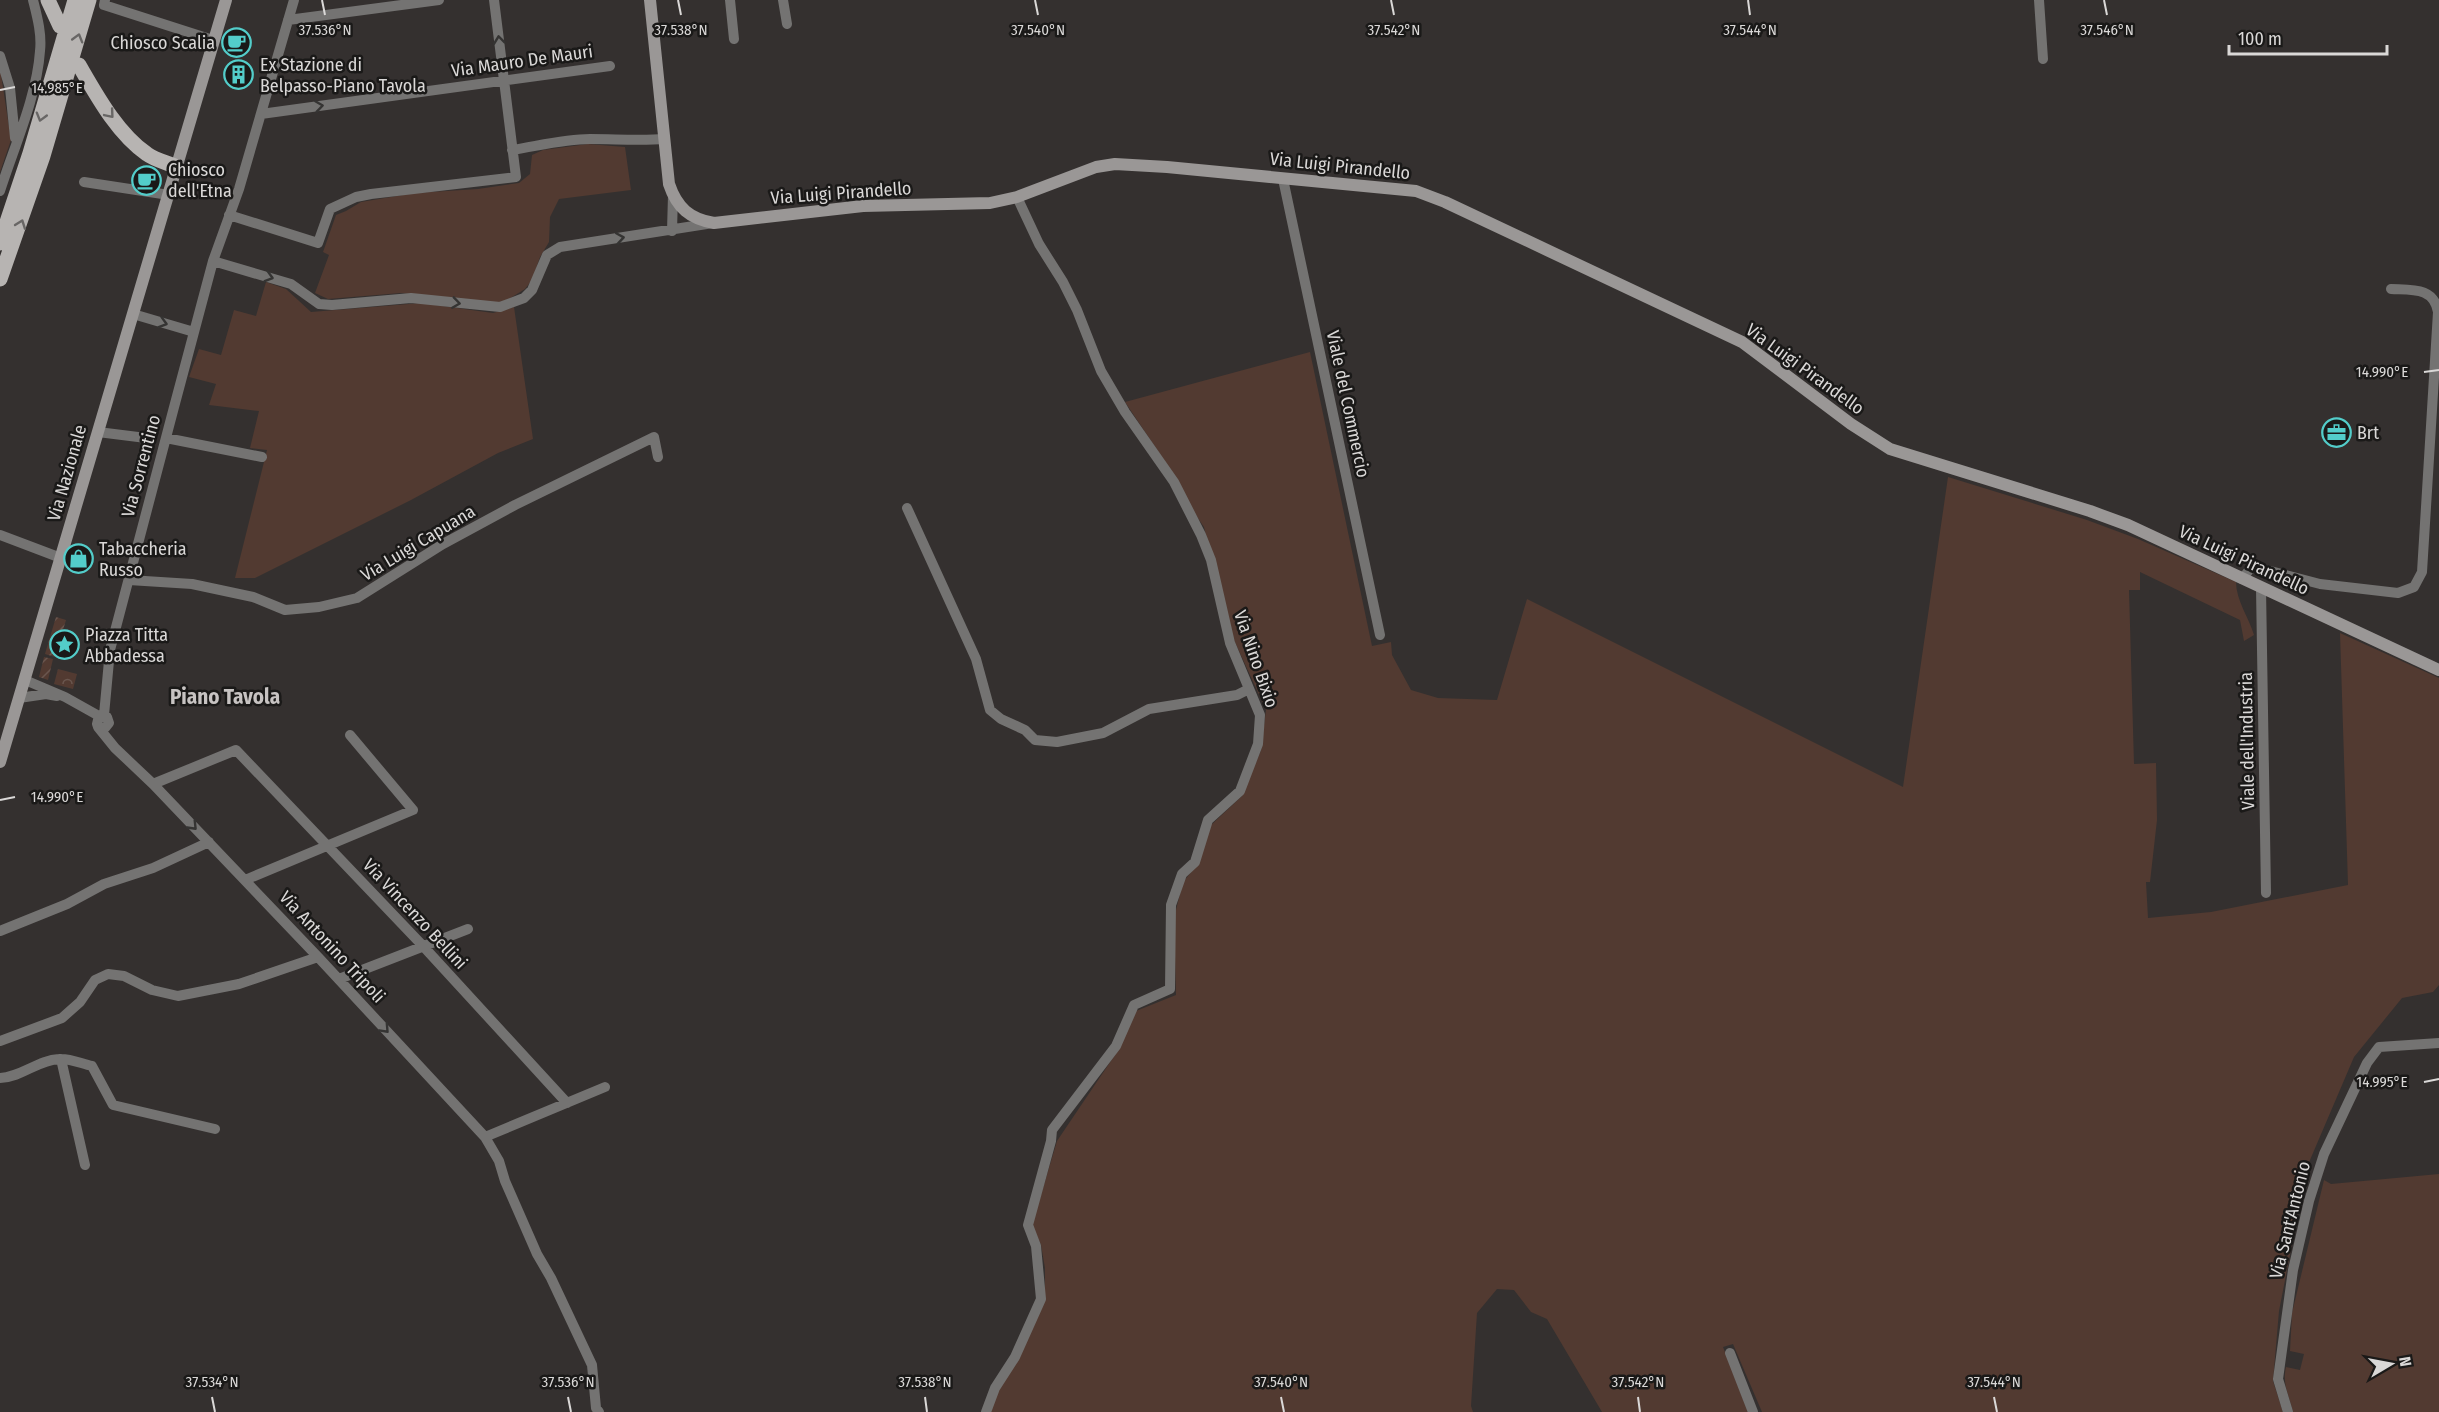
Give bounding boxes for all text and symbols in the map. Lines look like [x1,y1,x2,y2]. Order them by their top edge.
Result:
scale bar [2229,18,2386,56]
text: 37.536°N [298,21,352,39]
text: 37.538°N [654,21,708,39]
text: 37.540°N [1011,21,1065,39]
text: 37.542°N [1368,21,1420,39]
text: 37.544°N [1723,21,1777,39]
text: 37.546°N [2080,21,2134,39]
cafe icon: Chiosco Scalia [220,27,252,59]
text: 100 m [2238,28,2282,50]
place label: Chiosco Scalia [111,32,215,54]
one-way arrow [71,33,83,44]
one-way arrow [493,36,505,45]
street label: Via Mauro De Mauri [450,40,594,82]
place label: Ex Stazione di Belpasso-Piano Tavola [260,54,426,97]
building icon: Ex Stazione di Belpasso-Piano Tavola [223,59,255,91]
text: 14.985°E [31,79,83,97]
one-way arrow [315,100,324,113]
one-way arrow [103,107,114,118]
one-way arrow [35,111,48,121]
street label: Via Luigi Pirandello [1269,148,1411,184]
place label: Chiosco dell'Etna [168,159,232,202]
cafe icon: Chiosco dell'Etna [131,164,163,196]
street label: Via Luigi Pirandello [770,177,912,209]
one-way arrow [13,220,26,230]
one-way arrow [615,233,624,245]
one-way arrow [263,270,274,282]
one-way arrow [451,296,460,308]
one-way arrow [158,316,168,328]
street label: Via Luigi Pirandello [1741,319,1869,419]
street label: Viale del Commercio [1322,328,1374,480]
text: 14.990°E [2356,363,2408,381]
street label: Via Sorrentino [117,412,165,520]
office icon: Brt [2320,417,2352,449]
street label: Via Nazionale [43,422,91,524]
place label: Brt [2357,422,2379,444]
street label: Via Luigi Capuana [357,500,479,586]
street label: Via Luigi Pirandello [2175,520,2313,600]
place label: Tabaccheria Russo [99,538,187,581]
shop icon: Tabaccheria Russo [62,543,94,575]
street label: Via Nino Bixio [1229,607,1283,711]
place label: Piazza Titta Abbadessa [85,624,168,667]
place icon: Piazza Titta Abbadessa [48,629,80,661]
street label: Viale dell'Industria [2235,672,2259,810]
district label: Piano Tavola [170,684,280,710]
text: 14.990°E [31,788,83,806]
one-way arrow [186,818,197,829]
street label: Via Vincenzo Bellini [358,854,472,974]
street label: Via Antonino Tripoli [275,886,389,1008]
one-way arrow [378,1022,389,1032]
text: 14.995°E [2356,1073,2408,1091]
street label: Via Sant'Antonio [2265,1159,2315,1281]
north arrow [2361,1334,2421,1394]
text: N [2395,1355,2415,1368]
text: 37.534°N [186,1373,238,1391]
text: 37.536°N [541,1373,595,1391]
text: 37.538°N [898,1373,952,1391]
text: 37.540°N [1254,1373,1308,1391]
text: 37.542°N [1612,1373,1664,1391]
text: 37.544°N [1967,1373,2021,1391]

